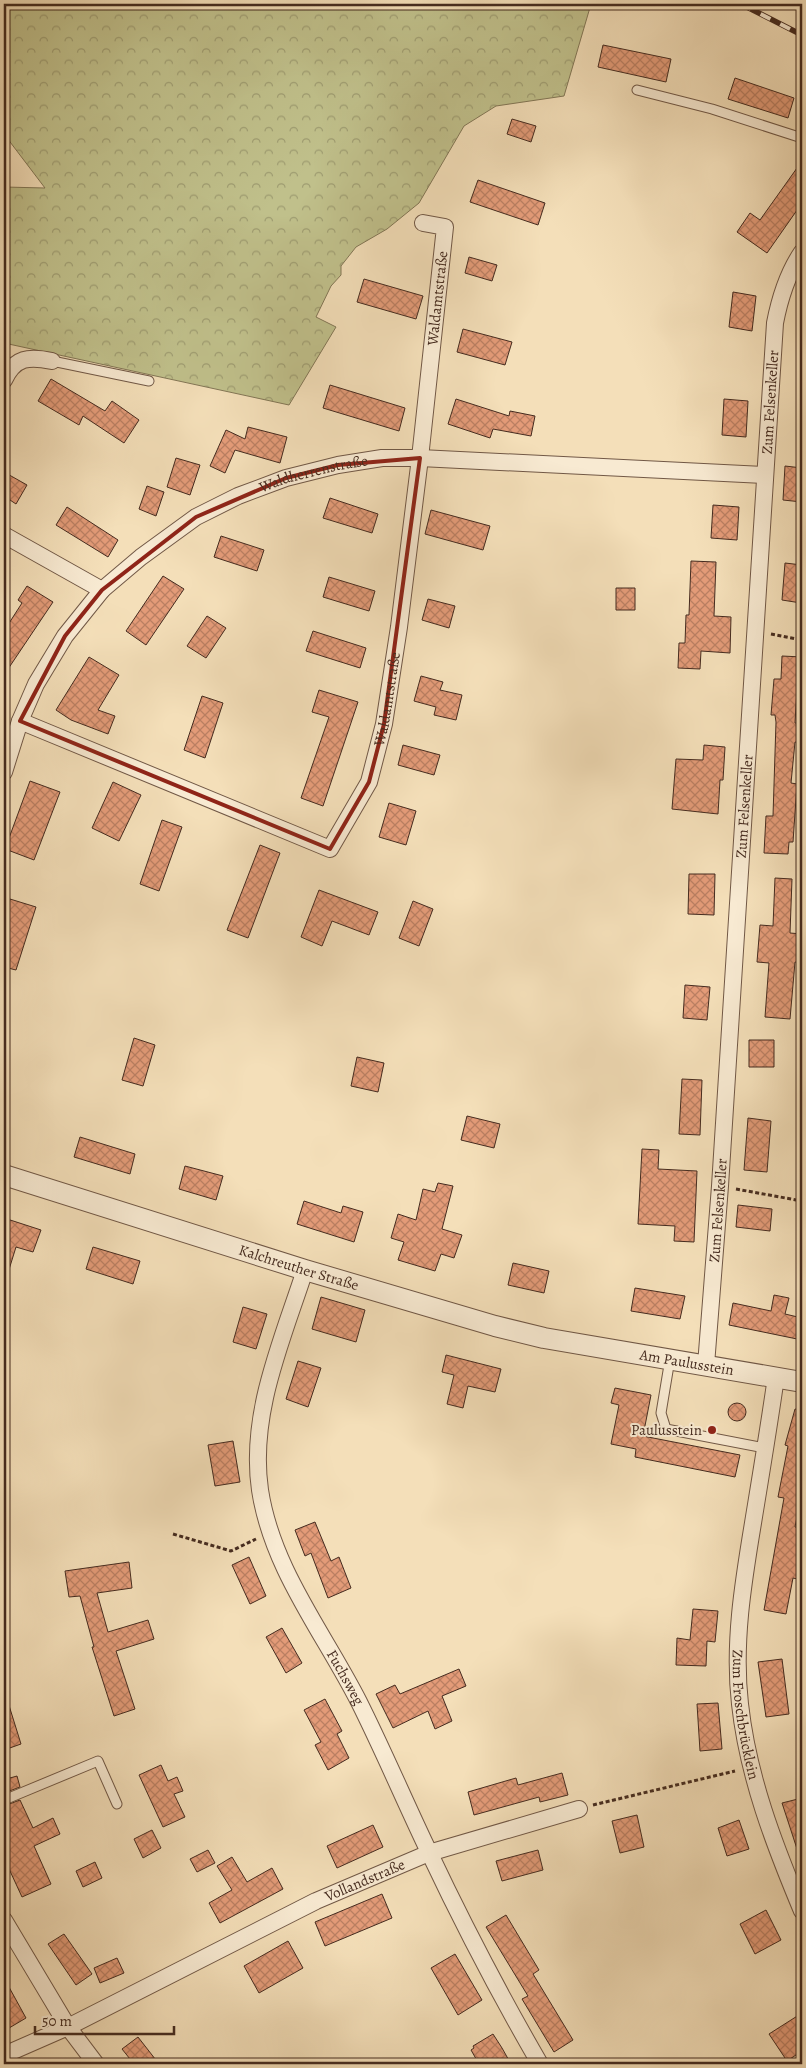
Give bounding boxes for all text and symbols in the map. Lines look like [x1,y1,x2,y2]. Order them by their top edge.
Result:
street label: Waldamtstraße [422,250,452,348]
street label: Zum Felsenkeller [757,349,783,455]
street label: Waldherrenstraße [255,450,370,498]
street label: Waldamtstraße [368,650,405,749]
street label: Zum Felsenkeller [731,753,758,859]
street label: Zum Felsenkeller [704,1158,732,1263]
street label: Kalchreuther Straße [236,1240,361,1295]
street label: Am Paulusstein [637,1344,735,1380]
place label: Paulusstein [631,1420,702,1440]
marker: Paulusstein [706,1424,718,1436]
street label: Fuchsweg [322,1646,369,1709]
street label: Zum Froschbrücklein [728,1649,764,1782]
street label: Vollandstraße [321,1854,408,1907]
scale bar [35,2003,174,2035]
text: 50 m [42,2011,72,2031]

